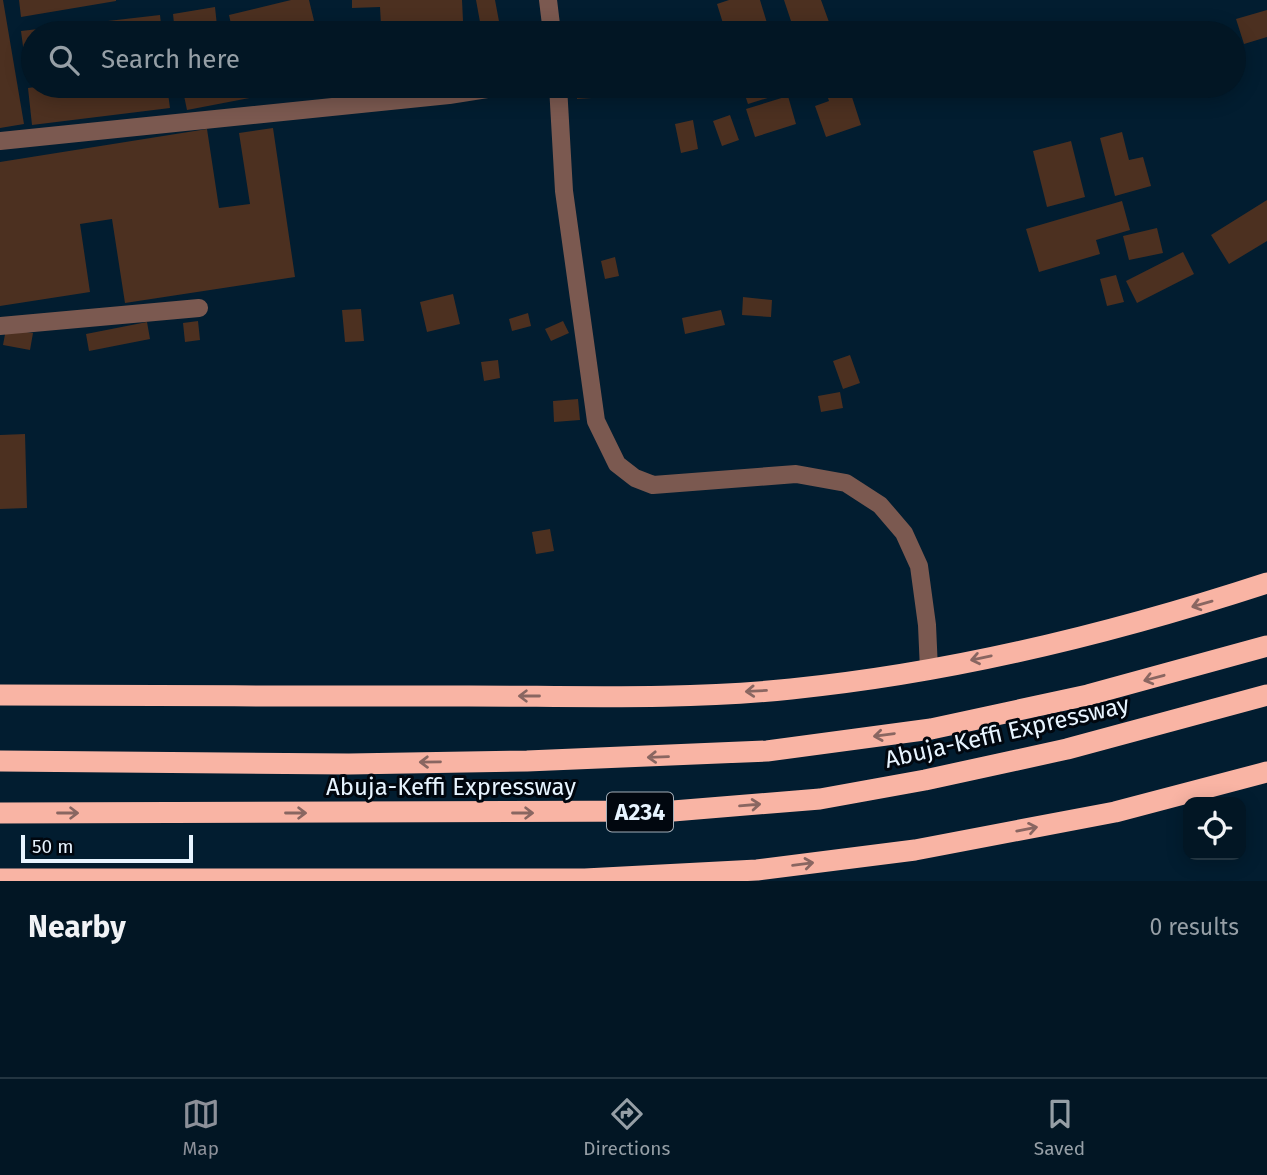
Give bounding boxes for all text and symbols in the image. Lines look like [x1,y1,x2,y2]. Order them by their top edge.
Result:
search box [21,21,1246,98]
icon: search [45,41,83,79]
text: Search here [101,44,240,75]
one-way arrow [1191,598,1214,611]
one-way arrow [970,652,993,666]
one-way arrow [1143,672,1165,685]
one-way arrow [745,685,768,698]
one-way arrow [518,689,541,703]
street label: Abuja-Keffi Expressway [882,690,1132,774]
one-way arrow [873,729,896,742]
one-way arrow [647,750,670,763]
one-way arrow [419,756,442,769]
street label: Abuja-Keffi Expressway [326,773,576,801]
road number: A234 [607,792,673,832]
map controls [1183,797,1246,860]
button: locate [1183,797,1246,860]
one-way arrow [739,798,761,811]
one-way arrow [56,806,79,820]
one-way arrow [284,806,307,820]
one-way arrow [511,806,534,820]
one-way arrow [1015,821,1038,835]
scale bar [21,832,192,864]
text: 50 m [32,835,73,858]
one-way arrow [791,857,814,870]
text: Nearby [28,909,126,945]
text: 0 results [1149,913,1239,941]
tab: Map [182,1095,220,1160]
tab: Directions [583,1095,670,1160]
tab: Saved [1034,1095,1085,1160]

